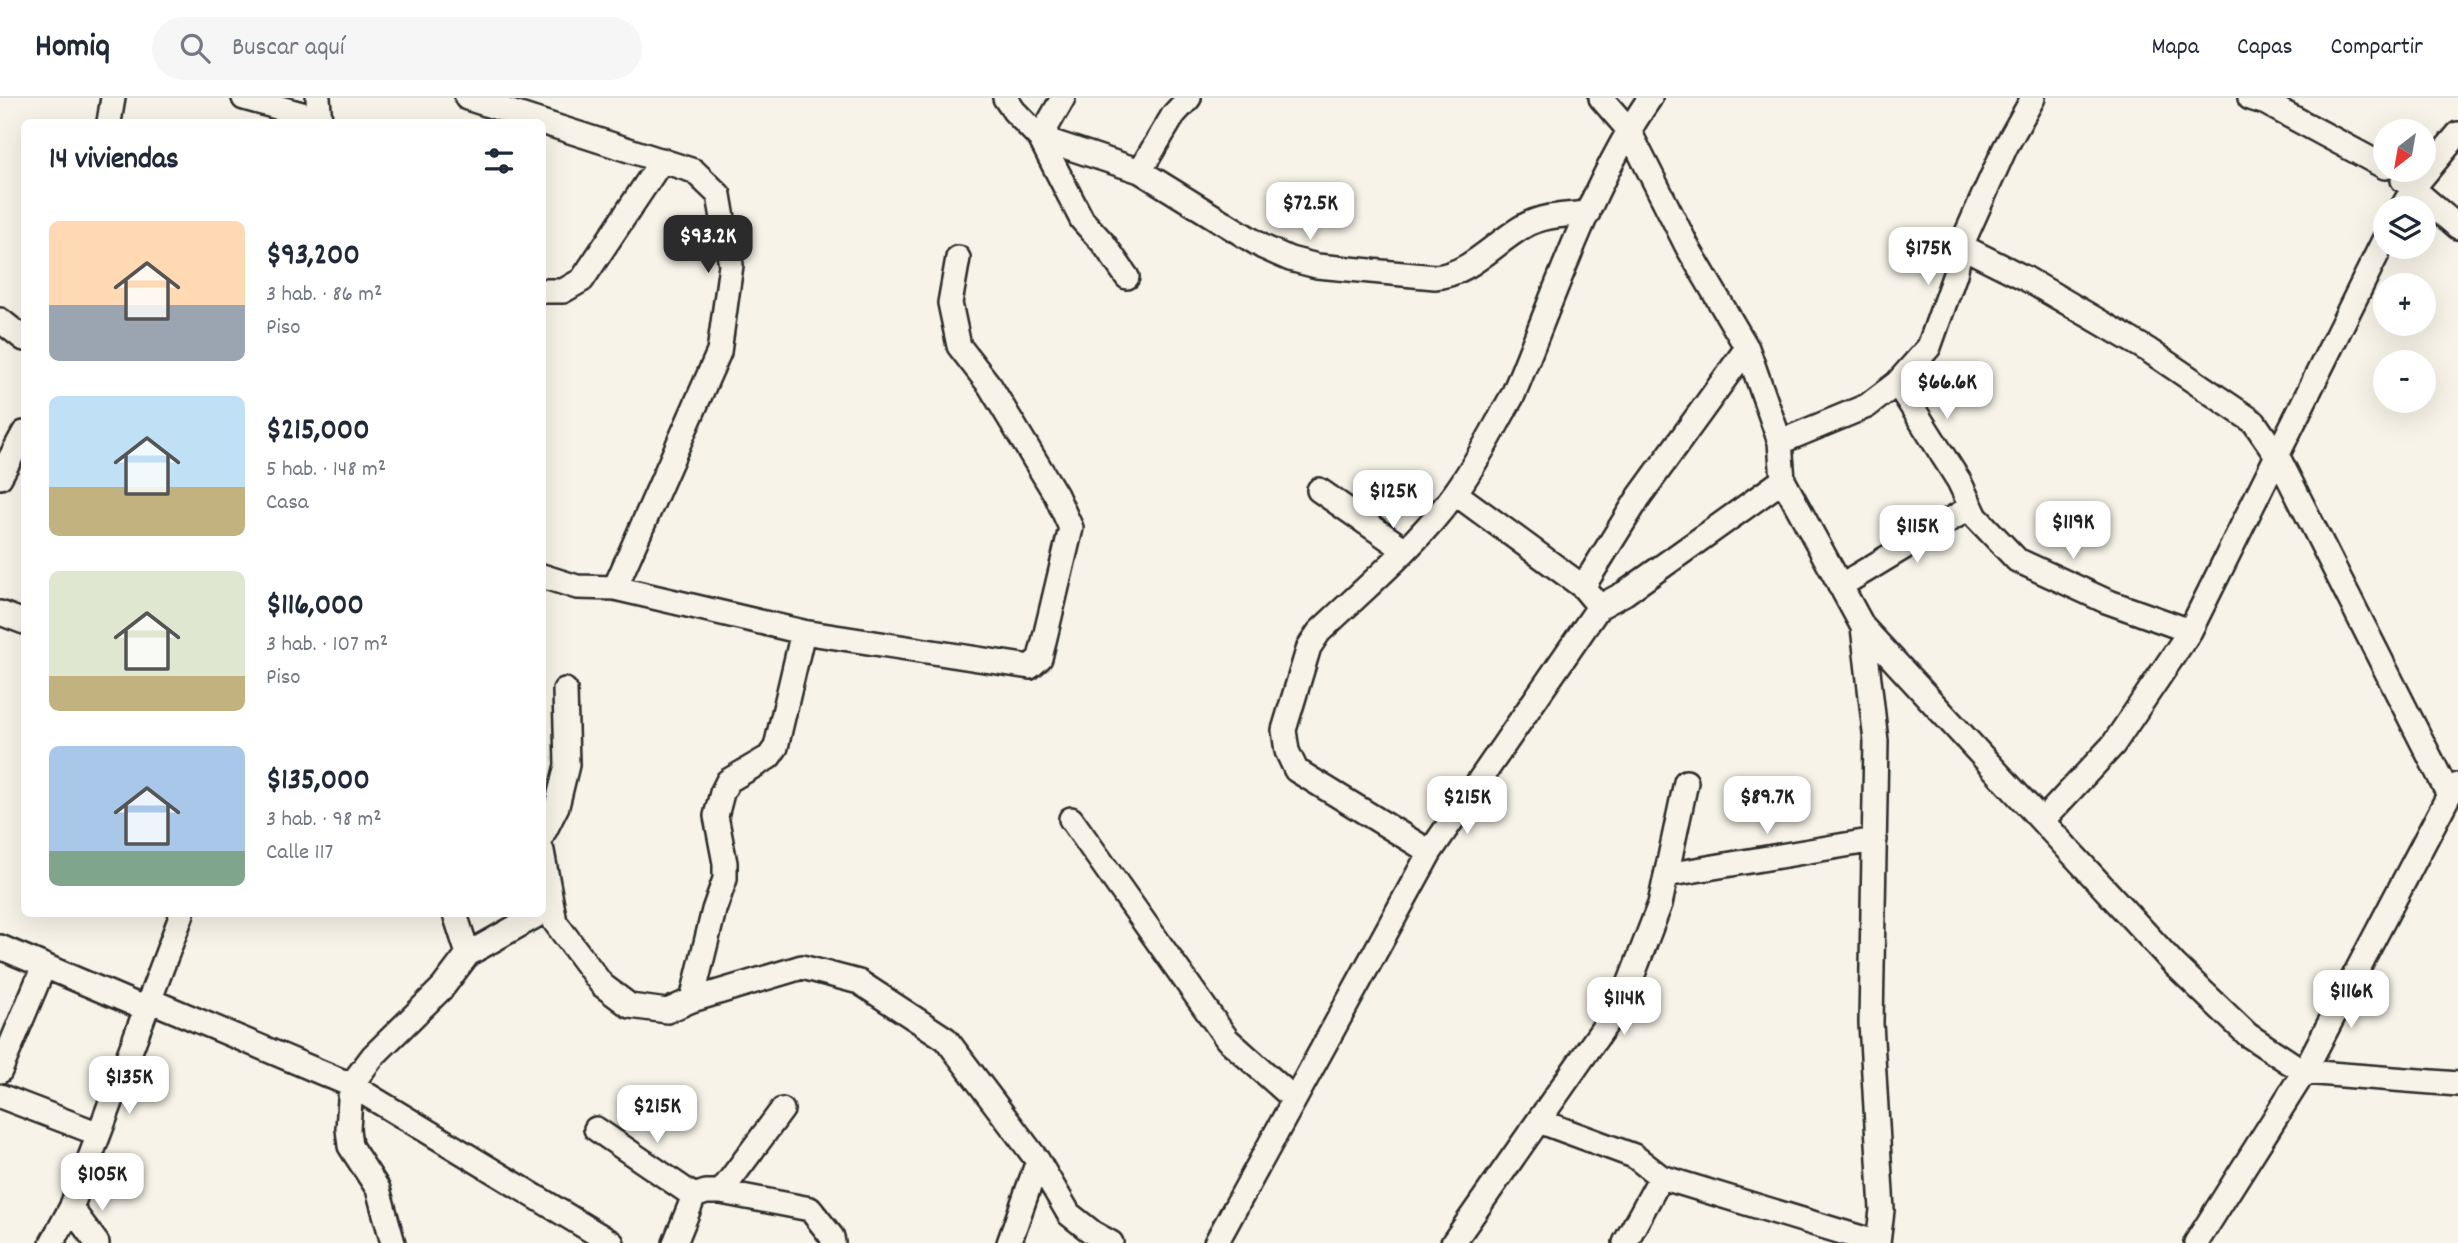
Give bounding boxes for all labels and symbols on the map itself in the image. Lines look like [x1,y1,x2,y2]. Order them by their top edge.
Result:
north arrow [2373,119,2436,182]
pin: $72.5K [1253,183,1367,242]
pin: $93.2K [651,216,765,275]
pin: $175K [1879,228,1977,287]
pin: $66.6K [1890,362,2004,421]
pin: $125K [1344,470,1442,530]
pin: $119K [2024,502,2122,561]
pin: $115K [1868,505,1966,565]
pin: $215K [1418,776,1516,836]
pin: $89.7K [1710,776,1824,836]
pin: $116K [2302,970,2400,1030]
pin: $114K [1575,978,1673,1037]
pin: $135K [80,1056,178,1116]
pin: $215K [608,1086,706,1145]
pin: $105K [53,1154,151,1213]

